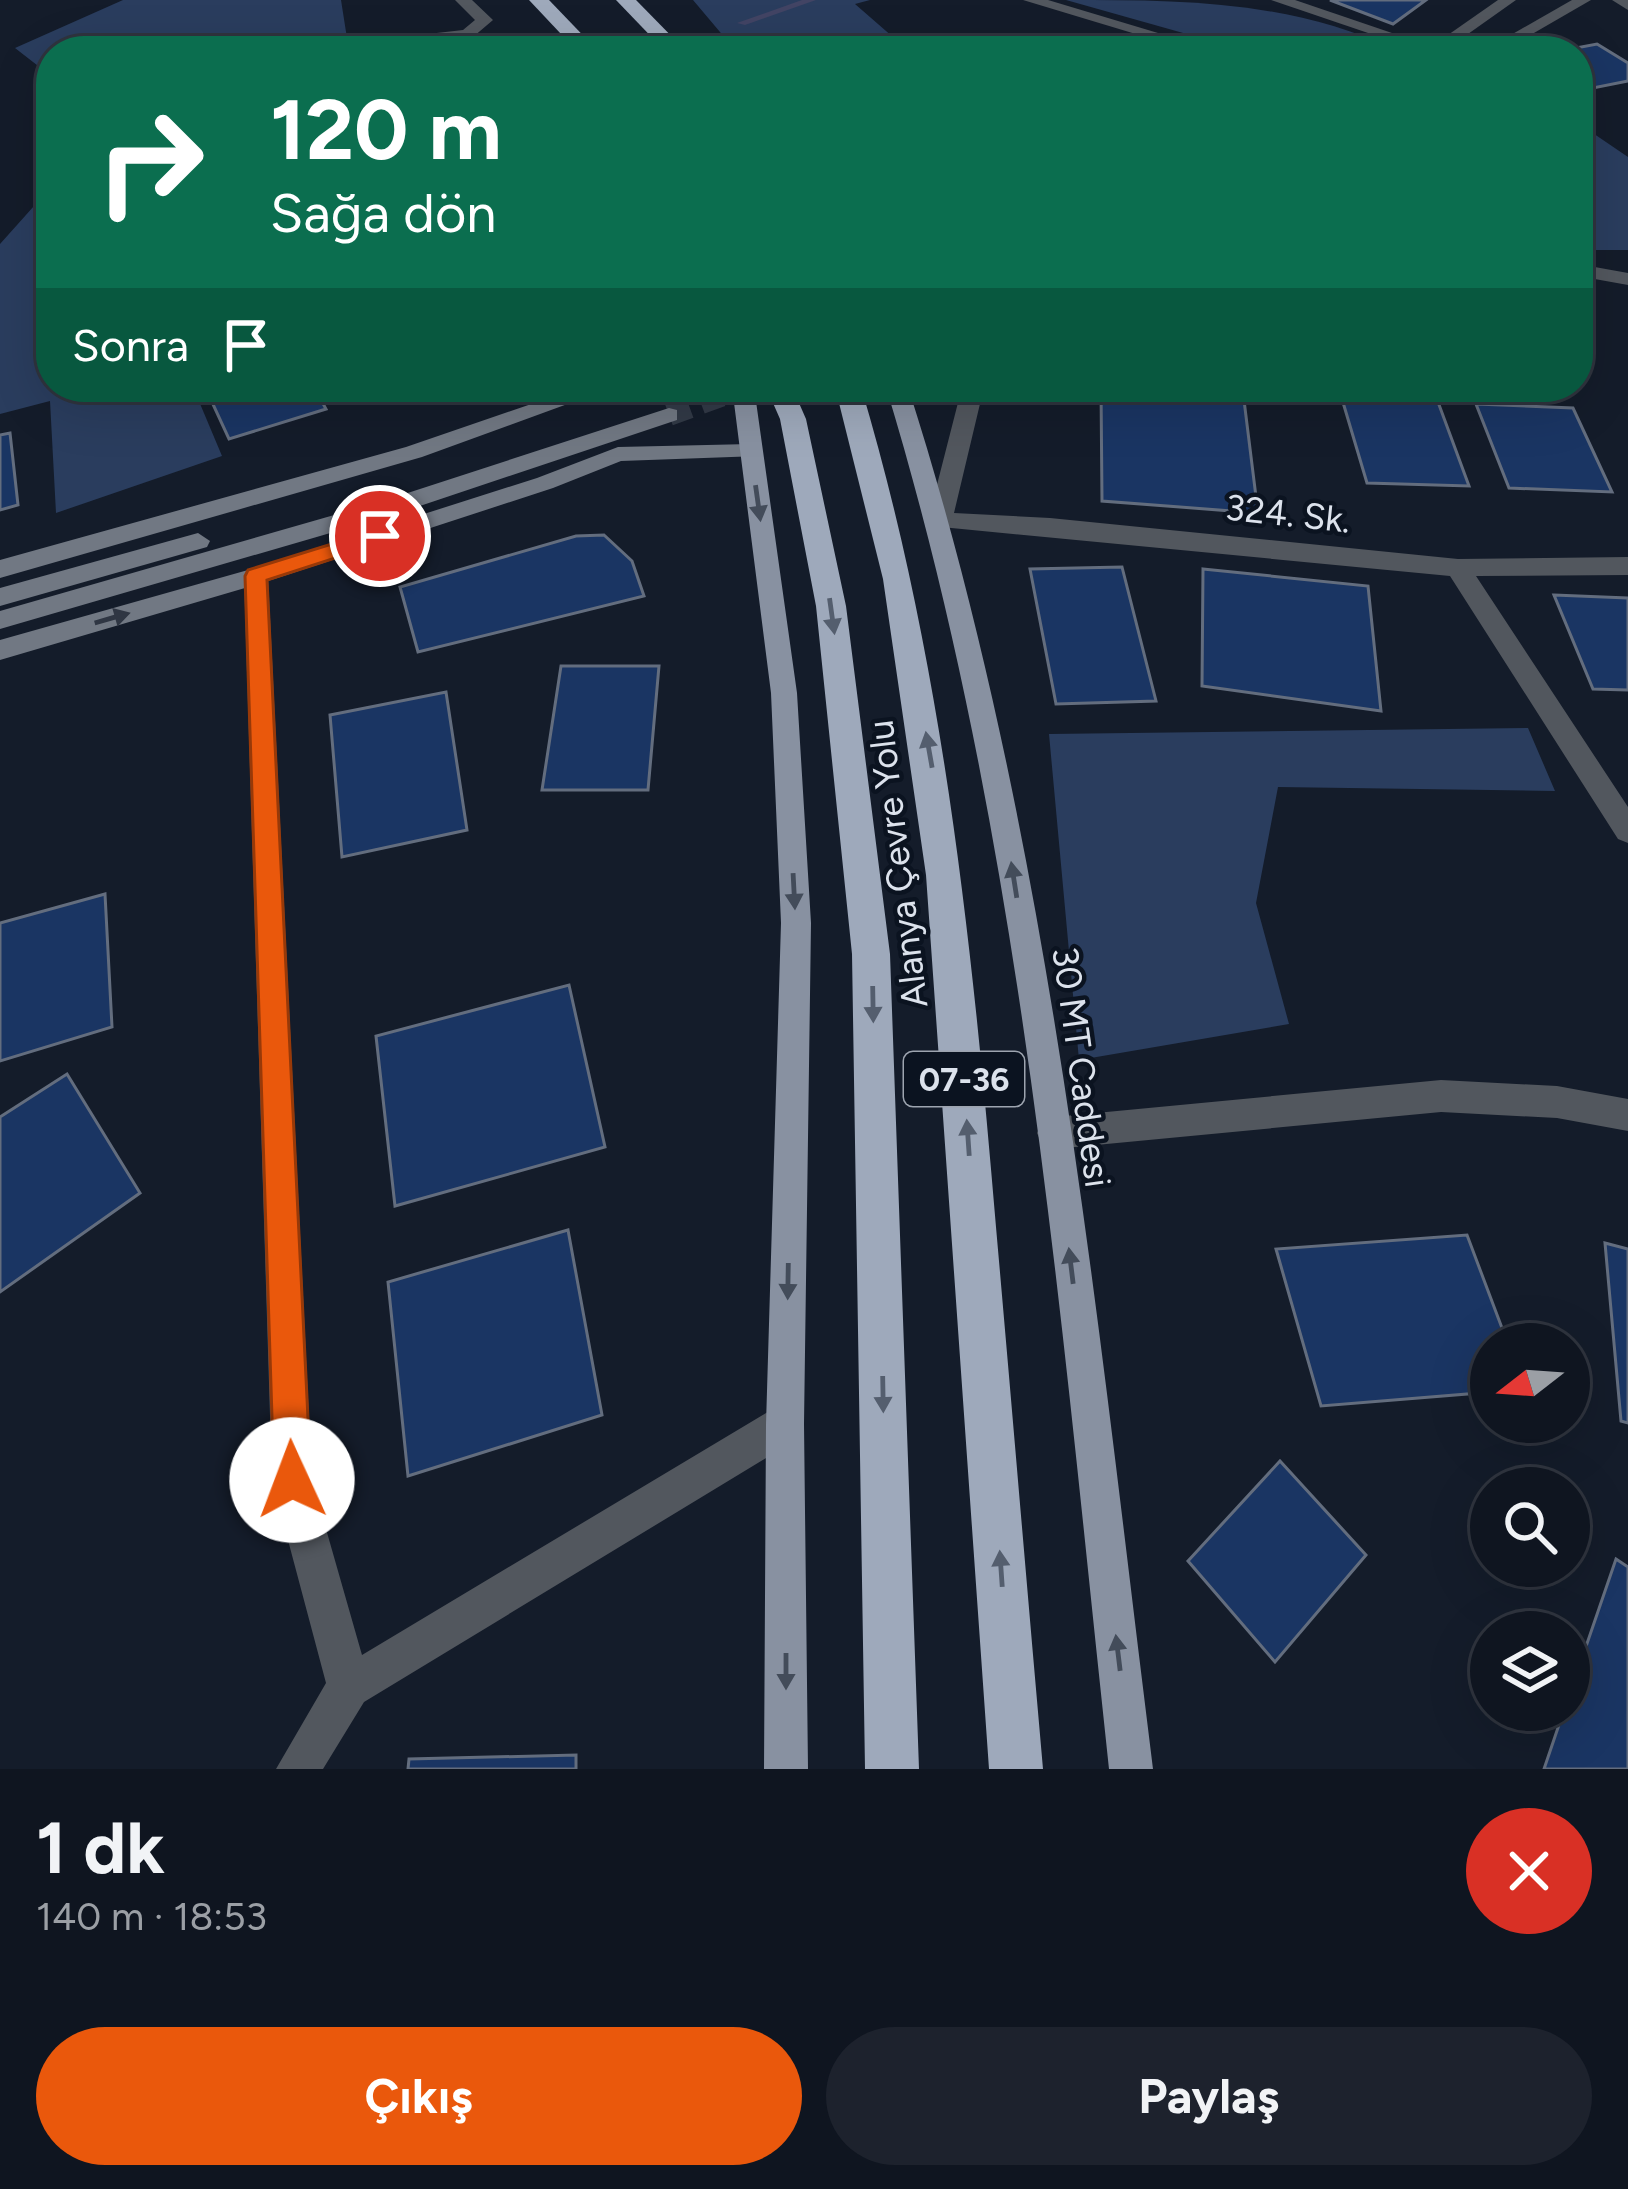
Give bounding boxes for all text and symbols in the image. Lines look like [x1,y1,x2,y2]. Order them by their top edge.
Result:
text: 120 m [270,79,502,180]
icon: right [72,84,228,240]
text: Sağa dön [270,181,496,246]
icon: arrive [213,312,279,378]
text: Sonra [72,318,189,372]
pin [329,485,431,587]
one-way arrow [749,485,768,522]
street label: 324. Sk. [1223,486,1353,541]
icon: arrive [347,503,413,569]
one-way arrow [823,598,842,636]
one-way arrow [95,608,131,626]
street label: Alanya Çevre Yolu [859,718,936,1010]
one-way arrow [919,731,938,768]
one-way arrow [1004,861,1023,898]
one-way arrow [785,873,804,911]
street label: 30 MT Caddesi [1043,944,1120,1190]
one-way arrow [863,986,882,1024]
road number: 07-36 [904,1052,1024,1106]
one-way arrow [959,1119,978,1156]
one-way arrow [1061,1247,1080,1284]
one-way arrow [778,1263,797,1301]
north arrow [1470,1323,1590,1443]
map controls [1470,1323,1590,1731]
one-way arrow [873,1376,892,1414]
position arrow [229,1417,355,1543]
button: search [1470,1467,1590,1587]
one-way arrow [992,1550,1011,1587]
button: layers [1470,1611,1590,1731]
one-way arrow [1108,1634,1127,1671]
one-way arrow [776,1653,795,1691]
text: 1 dk [36,1805,165,1891]
button: close [1466,1808,1592,1934]
text: 140 m · 18:53 [36,1893,267,1940]
button: Çıkış [36,2027,802,2165]
button: Paylaş [826,2027,1592,2165]

